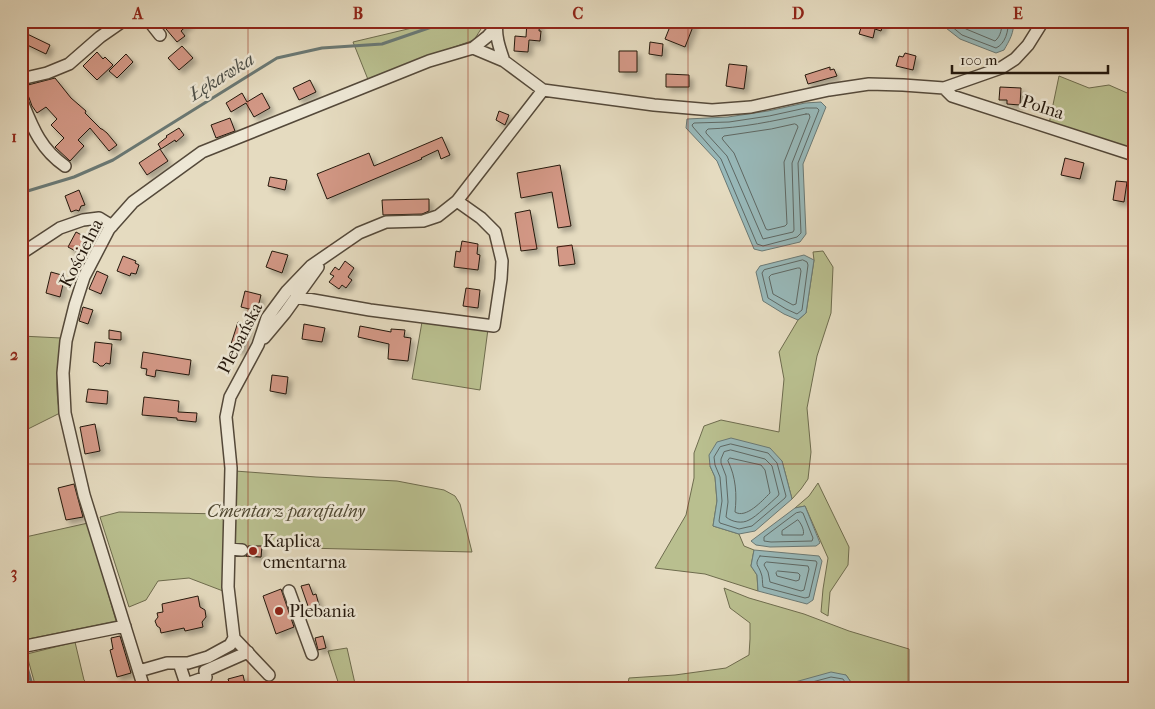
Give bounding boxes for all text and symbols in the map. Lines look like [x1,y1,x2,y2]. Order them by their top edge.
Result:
text: A [132,4,144,23]
text: B [353,4,363,23]
text: C [573,4,584,23]
text: D [792,4,804,23]
text: E [1013,4,1023,23]
scale bar [952,42,1109,74]
water label: Łękawka [183,48,258,107]
text: 100 m [960,51,998,69]
street label: Polna [1019,91,1067,124]
text: 1 [11,127,17,146]
street label: Kościelna [55,215,108,291]
street label: Plebańska [214,299,268,377]
text: 2 [10,345,18,364]
park label: Cmentarz parafialny [207,501,366,522]
place label: Kaplica cmentarna [263,531,347,573]
marker: Kaplica cmentarna [247,545,259,557]
text: 3 [11,563,17,583]
place label: Plebania [289,601,356,622]
marker: Plebania [273,605,285,617]

